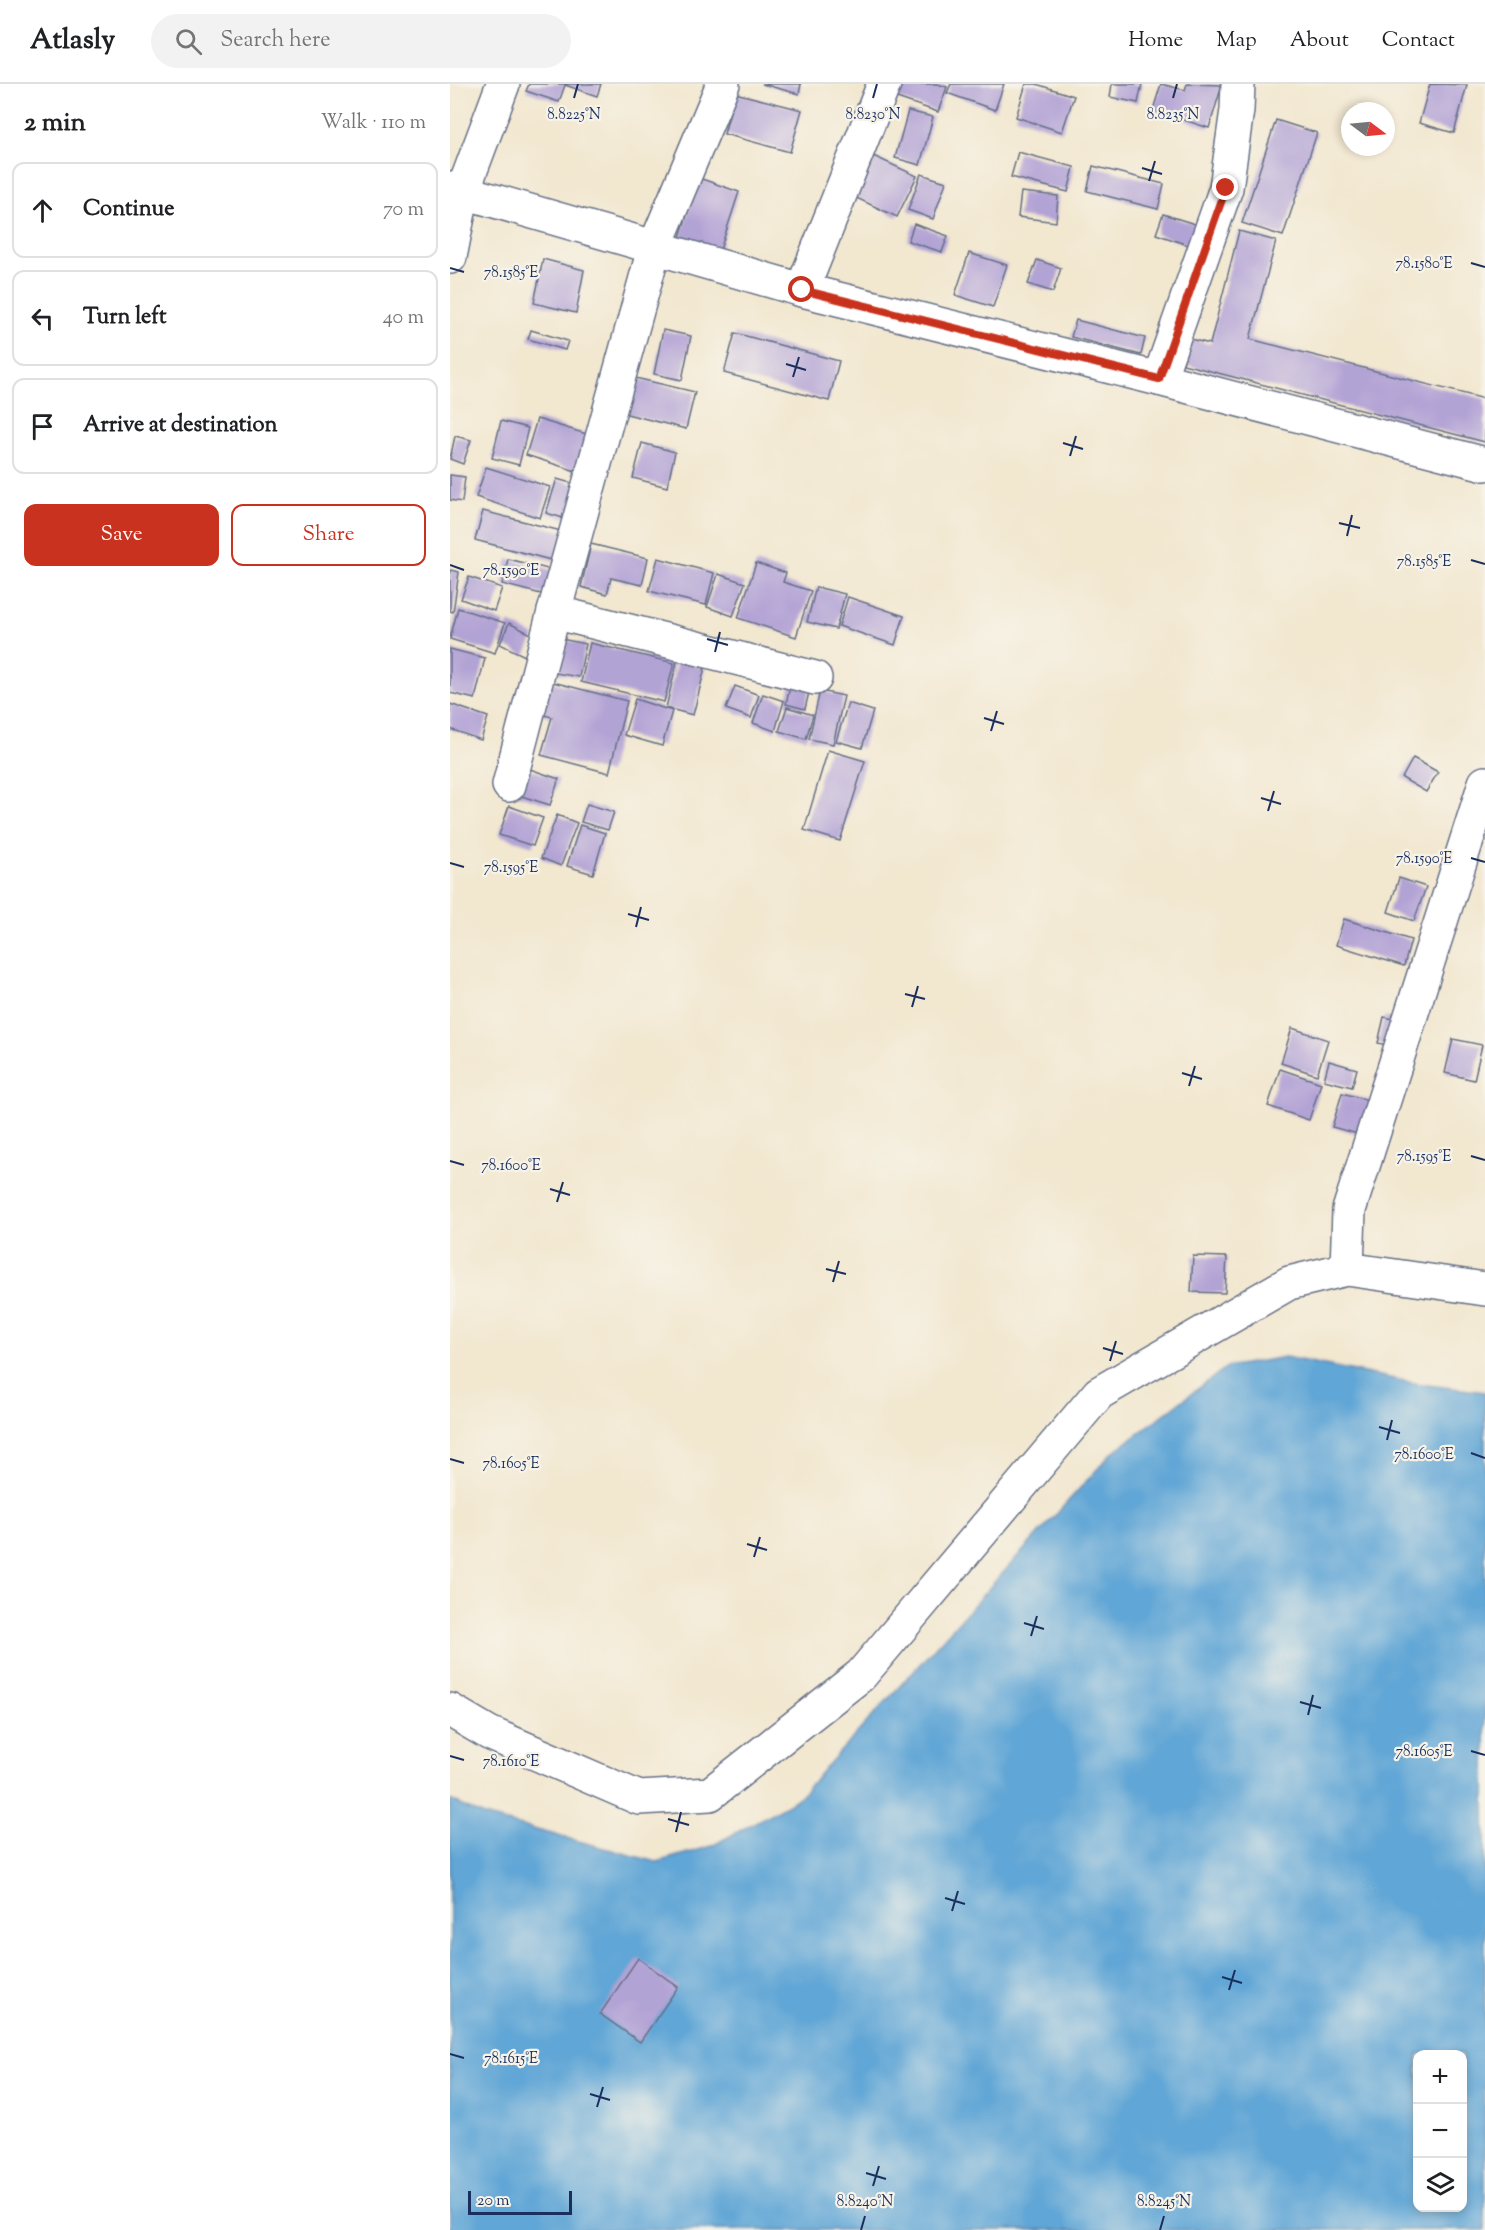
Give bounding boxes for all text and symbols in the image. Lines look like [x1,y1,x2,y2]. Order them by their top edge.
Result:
search box [151,14,571,68]
text: Atlasly [30,21,115,61]
icon: search [172,25,205,58]
text: Search here [220,25,331,57]
text: Home [1128,26,1183,56]
text: Map [1216,26,1257,56]
text: About [1290,26,1349,56]
text: Contact [1382,26,1455,56]
north arrow [1341,102,1395,156]
text: 2 min [24,105,86,142]
text: 8.8225°N [547,105,601,126]
text: 8.8230°N [846,105,900,126]
text: 8.8235°N [1147,105,1199,126]
text: Walk · 110 m [321,109,426,138]
route end [1212,174,1238,200]
icon: ahead [26,194,59,227]
text: Continue [83,194,174,226]
text: 70 m [383,196,424,225]
text: 78.1580°E [1396,254,1452,275]
text: 78.1585°E [484,263,538,284]
route start [788,276,814,302]
icon: left [26,302,59,335]
text: Turn left [83,302,166,334]
text: 40 m [383,304,424,333]
icon: arrive [26,410,59,443]
text: Arrive at destination [83,410,278,442]
button: Save [24,504,219,566]
button: Share [231,504,426,566]
text: 78.1585°E [1397,552,1451,573]
text: 78.1590°E [483,561,539,582]
text: 78.1590°E [1396,849,1452,870]
text: 78.1595°E [484,858,538,879]
text: 78.1595°E [1397,1147,1451,1168]
text: 78.1600°E [481,1156,541,1177]
text: 78.1600°E [1394,1445,1454,1466]
text: 78.1605°E [482,1454,540,1475]
text: 78.1605°E [1395,1742,1453,1763]
text: 78.1610°E [483,1752,539,1773]
text: 78.1615°E [484,2049,538,2070]
map controls [1413,2050,1467,2212]
button: + [1413,2050,1467,2104]
button: − [1413,2104,1467,2158]
button: layers [1413,2158,1467,2212]
scale bar [468,2188,572,2216]
text: 20 m [477,2190,510,2213]
text: 8.8240°N [837,2192,893,2213]
text: 8.8245°N [1137,2192,1191,2213]

